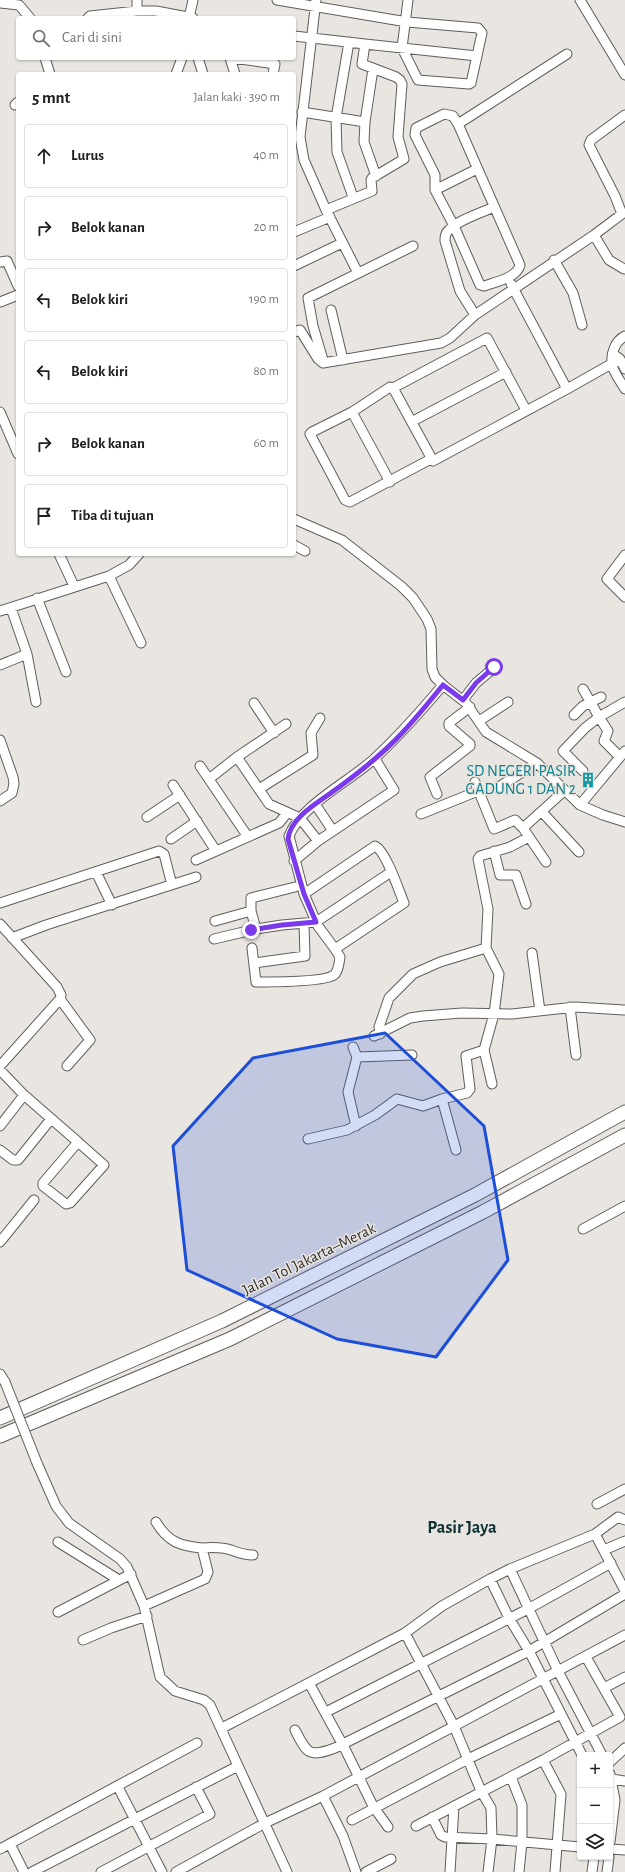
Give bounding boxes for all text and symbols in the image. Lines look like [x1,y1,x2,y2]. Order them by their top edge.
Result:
search box [16,16,296,60]
icon: search [30,27,52,49]
text: Cari di sini [62,30,122,45]
text: 5 mnt [32,89,70,106]
text: Jalan kaki · 390 m [193,91,280,104]
icon: ahead [33,145,55,167]
text: Lurus [71,148,104,163]
text: 40 m [253,149,279,162]
icon: right [33,217,55,239]
text: Belok kanan [71,220,145,235]
text: 20 m [254,221,279,234]
icon: left [33,289,55,311]
text: Belok kiri [71,292,128,307]
text: 190 m [249,293,279,306]
icon: left [33,361,55,383]
text: Belok kiri [71,364,128,379]
text: 80 m [253,365,279,378]
icon: right [33,433,55,455]
text: Belok kanan [71,436,145,451]
text: 60 m [253,437,279,450]
icon: arrive [33,505,55,527]
text: Tiba di tujuan [71,508,154,523]
route start [485,658,503,676]
place label: SD NEGERI PASIR GADUNG 1 DAN 2 [466,763,576,797]
building icon: SD NEGERI PASIR GADUNG 1 DAN 2 [579,771,597,789]
route end [242,921,260,939]
street label: Jalan Tol Jakarta–Merak [240,1220,379,1298]
district label: Pasir Jaya [427,1519,497,1537]
map controls [577,1752,613,1860]
button: + [577,1752,613,1788]
button: − [577,1788,613,1824]
button: layers [577,1824,613,1860]

